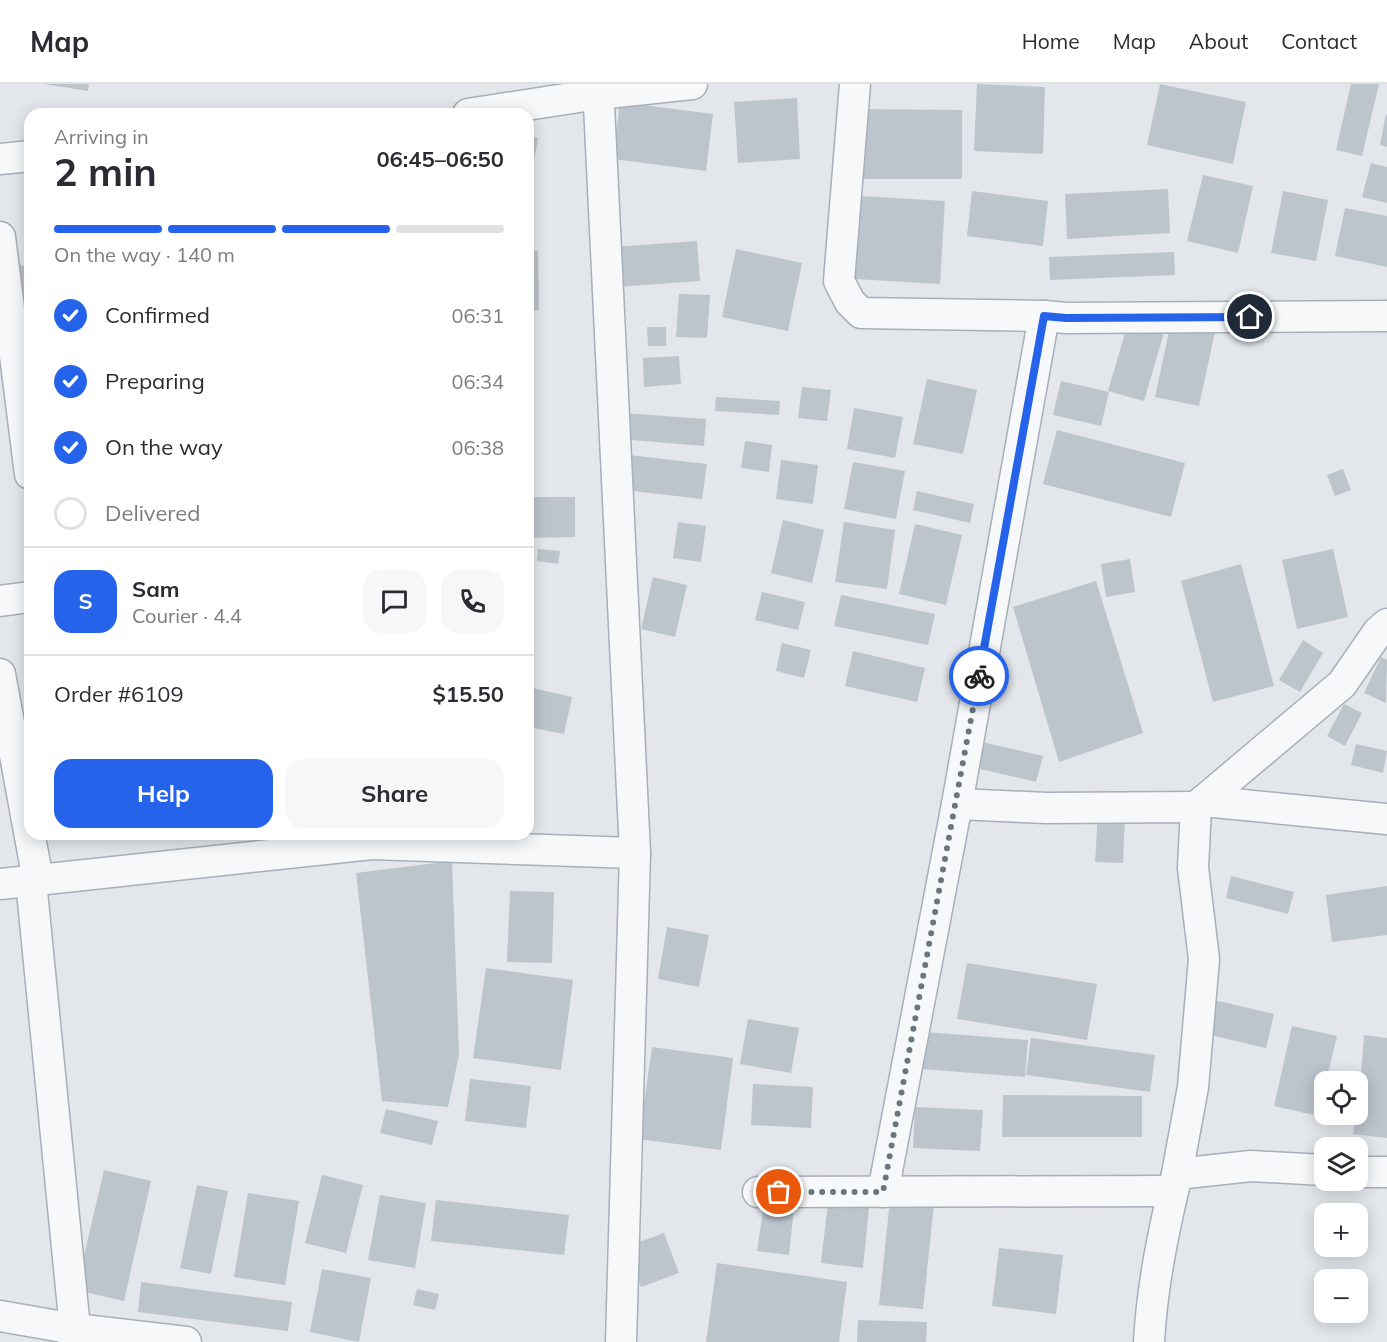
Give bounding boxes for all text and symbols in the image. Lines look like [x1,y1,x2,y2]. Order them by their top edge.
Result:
text: Map [30,24,89,59]
text: Home [1022,28,1080,54]
text: Map [1113,28,1156,54]
text: About [1189,28,1248,54]
text: Contact [1281,28,1357,54]
text: Arriving in [54,124,149,149]
text: 06:45–06:50 [376,145,504,173]
text: 2 min [54,147,157,196]
text: On the way · 140 m [54,242,235,267]
pin [1224,291,1275,342]
icon: check [54,299,87,332]
icon: home [1233,300,1266,333]
text: Confirmed [105,301,210,329]
text: 06:31 [451,303,504,328]
icon: check [54,365,87,398]
text: Preparing [105,367,205,395]
text: 06:34 [451,369,504,394]
icon: check [54,431,87,464]
text: On the way [105,433,223,461]
text: 06:38 [451,435,504,460]
text: Delivered [105,499,200,527]
button: chat [363,570,426,633]
button: phone [441,570,504,633]
text: Sam [132,575,180,603]
text: S [78,587,93,615]
text: Courier · 4.4 [132,603,242,628]
courier [949,646,1009,706]
icon: bike [963,660,996,693]
text: Order #6109 [54,680,184,708]
text: $15.50 [433,680,504,708]
button: Help [54,759,273,828]
button: Share [285,759,504,828]
map controls [1314,1071,1368,1323]
button: locate [1314,1071,1368,1125]
button: layers [1314,1137,1368,1191]
pin [753,1166,804,1217]
icon: bag [762,1175,795,1208]
button: + [1314,1203,1368,1257]
button: − [1314,1269,1368,1323]

